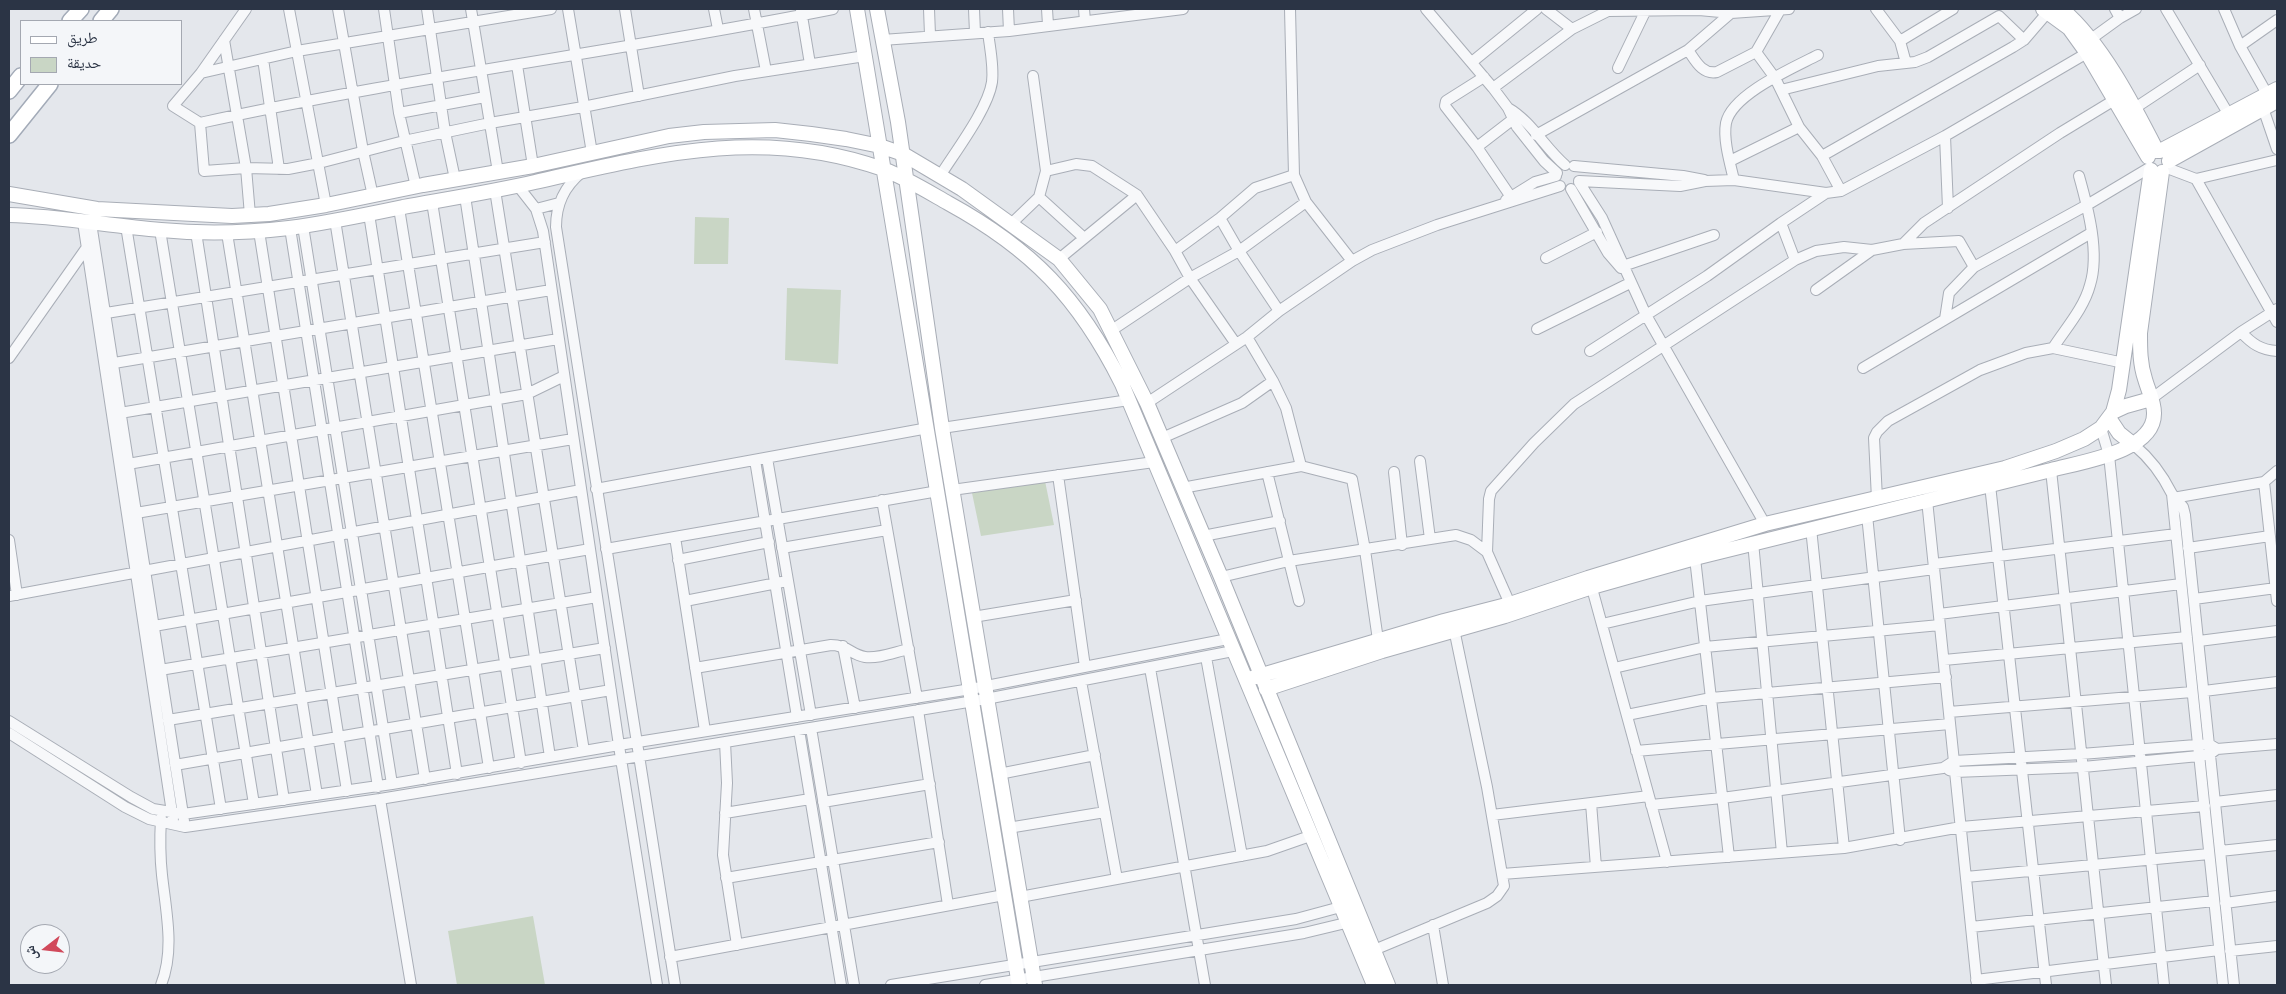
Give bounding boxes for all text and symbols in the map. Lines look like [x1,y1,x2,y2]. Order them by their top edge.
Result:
legend [20,20,182,85]
text: طريق [67,29,98,47]
text: حديقة [67,54,101,72]
north arrow [20,924,70,974]
text: ش [21,944,41,962]

